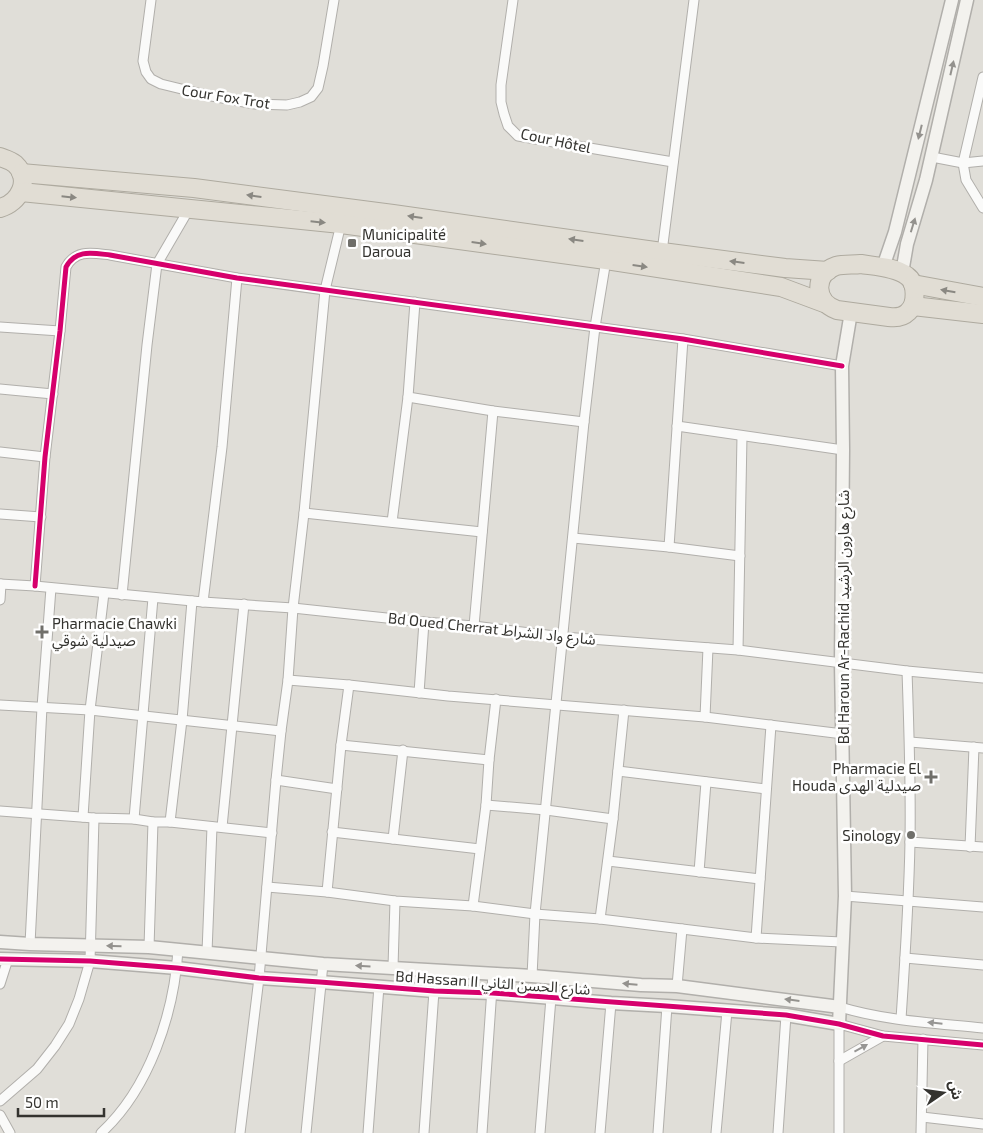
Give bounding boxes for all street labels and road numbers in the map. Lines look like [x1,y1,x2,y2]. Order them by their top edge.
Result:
street label: Cour Fox Trot [181,80,272,112]
street label: Cour Hôtel [519,124,593,156]
street label: Bd Haroun Ar-Rachid شارع هارون الرشيد [834,490,856,744]
street label: Bd Oued Cherrat شارع واد الشراط [387,608,597,652]
street label: Bd Hassan II شارع الحسن الثاني [395,966,591,1002]

